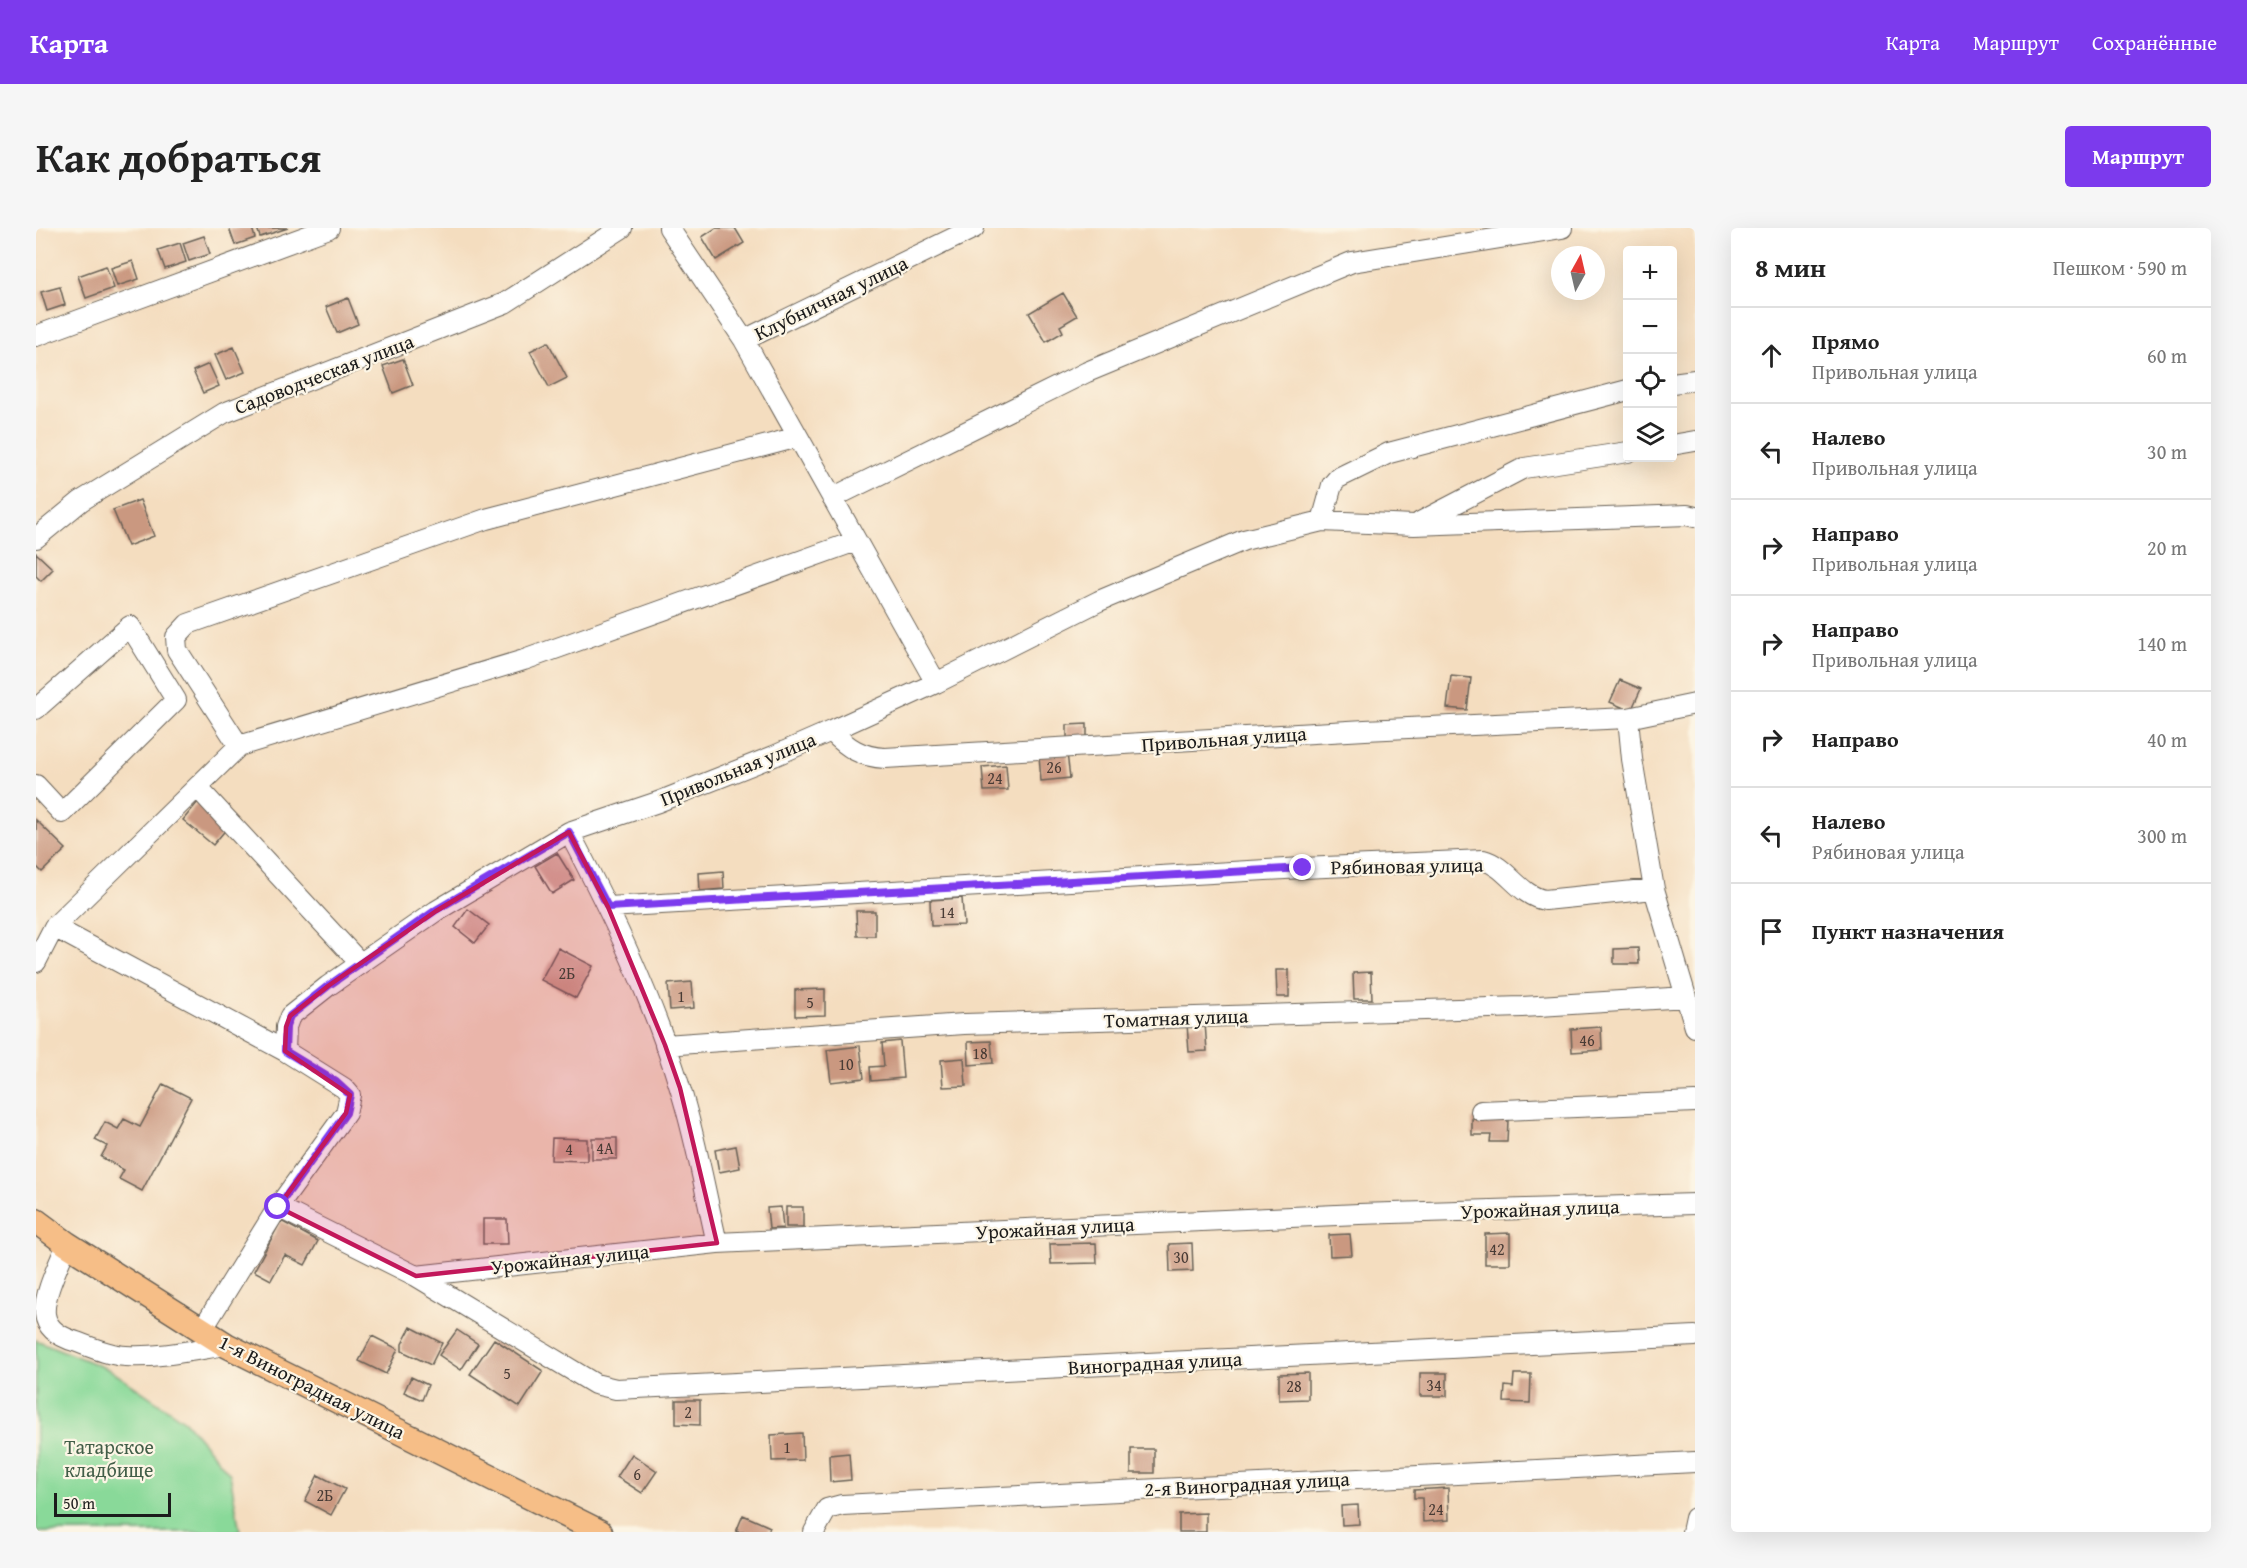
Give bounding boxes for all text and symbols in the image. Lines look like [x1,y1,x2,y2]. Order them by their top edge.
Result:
text: Карта [30,22,108,63]
text: Карта [1886,27,1940,58]
text: Маршрут [1973,27,2059,58]
text: Сохранённые [2092,27,2217,58]
text: Как добраться [36,126,321,187]
button: Маршрут [2065,126,2211,187]
north arrow [1551,246,1605,300]
map controls [1623,246,1677,462]
button: + [1623,246,1677,300]
street label: Клубничная улица [749,248,913,347]
text: 8 мин [1755,248,1826,287]
text: Пешком · 590 m [2053,253,2187,282]
button: − [1623,300,1677,354]
text: Прямо [1812,325,1879,357]
street label: Садоводческая улица [230,326,418,421]
icon: ahead [1755,339,1788,372]
text: 60 m [2147,341,2187,370]
button: locate [1623,354,1677,408]
text: Привольная улица [1812,357,1978,386]
button: layers [1623,408,1677,462]
text: Налево [1812,421,1885,453]
icon: left [1755,435,1788,468]
text: 30 m [2147,437,2187,466]
text: Привольная улица [1812,453,1978,482]
text: Направо [1812,517,1899,549]
icon: right [1755,531,1788,564]
text: 20 m [2147,533,2187,562]
text: Привольная улица [1812,549,1978,578]
text: Направо [1812,613,1899,645]
icon: right [1755,627,1788,660]
text: 140 m [2137,629,2187,658]
text: Привольная улица [1812,645,1978,674]
street label: Привольная улица [1140,718,1308,759]
icon: right [1755,723,1788,756]
text: Направо [1812,723,1899,755]
street label: Привольная улица [656,724,820,813]
text: 40 m [2147,725,2187,754]
house number: 26 [1046,755,1062,779]
house number: 24 [987,766,1003,790]
text: Налево [1812,805,1885,837]
icon: left [1755,819,1788,852]
text: 300 m [2137,821,2187,850]
text: Рябиновая улица [1812,837,1965,866]
street label: Рябиновая улица [1330,850,1484,881]
route end [1289,854,1315,880]
house number: 14 [939,900,955,924]
icon: arrive [1755,915,1788,948]
text: Пункт назначения [1812,915,2004,947]
house number: 2Б [559,961,575,985]
house number: 1 [677,984,685,1008]
house number: 5 [806,990,814,1014]
street label: Томатная улица [1103,1000,1249,1035]
house number: 46 [1579,1028,1595,1052]
house number: 18 [972,1041,988,1065]
house number: 10 [838,1052,854,1076]
house number: 4А [596,1136,614,1160]
house number: 4 [565,1137,573,1161]
street label: Урожайная улица [1460,1191,1620,1226]
route start [264,1193,290,1219]
street label: Урожайная улица [975,1209,1136,1246]
street label: Урожайная улица [489,1236,651,1281]
house number: 42 [1489,1237,1505,1261]
house number: 30 [1173,1245,1189,1269]
street label: 1-я Виноградная улица [214,1327,411,1446]
street label: Виноградная улица [1067,1343,1243,1382]
house number: 5 [503,1361,511,1385]
house number: 34 [1426,1373,1442,1397]
house number: 28 [1286,1374,1302,1398]
house number: 2 [684,1400,692,1424]
park label: Татарское кладбище [64,1432,154,1484]
house number: 1 [783,1435,791,1459]
house number: 6 [633,1462,641,1486]
street label: 2-я Виноградная улица [1144,1464,1351,1503]
house number: 2Б [317,1483,333,1507]
scale bar [54,1490,171,1518]
text: 50 m [63,1491,95,1515]
house number: 24 [1428,1497,1444,1521]

